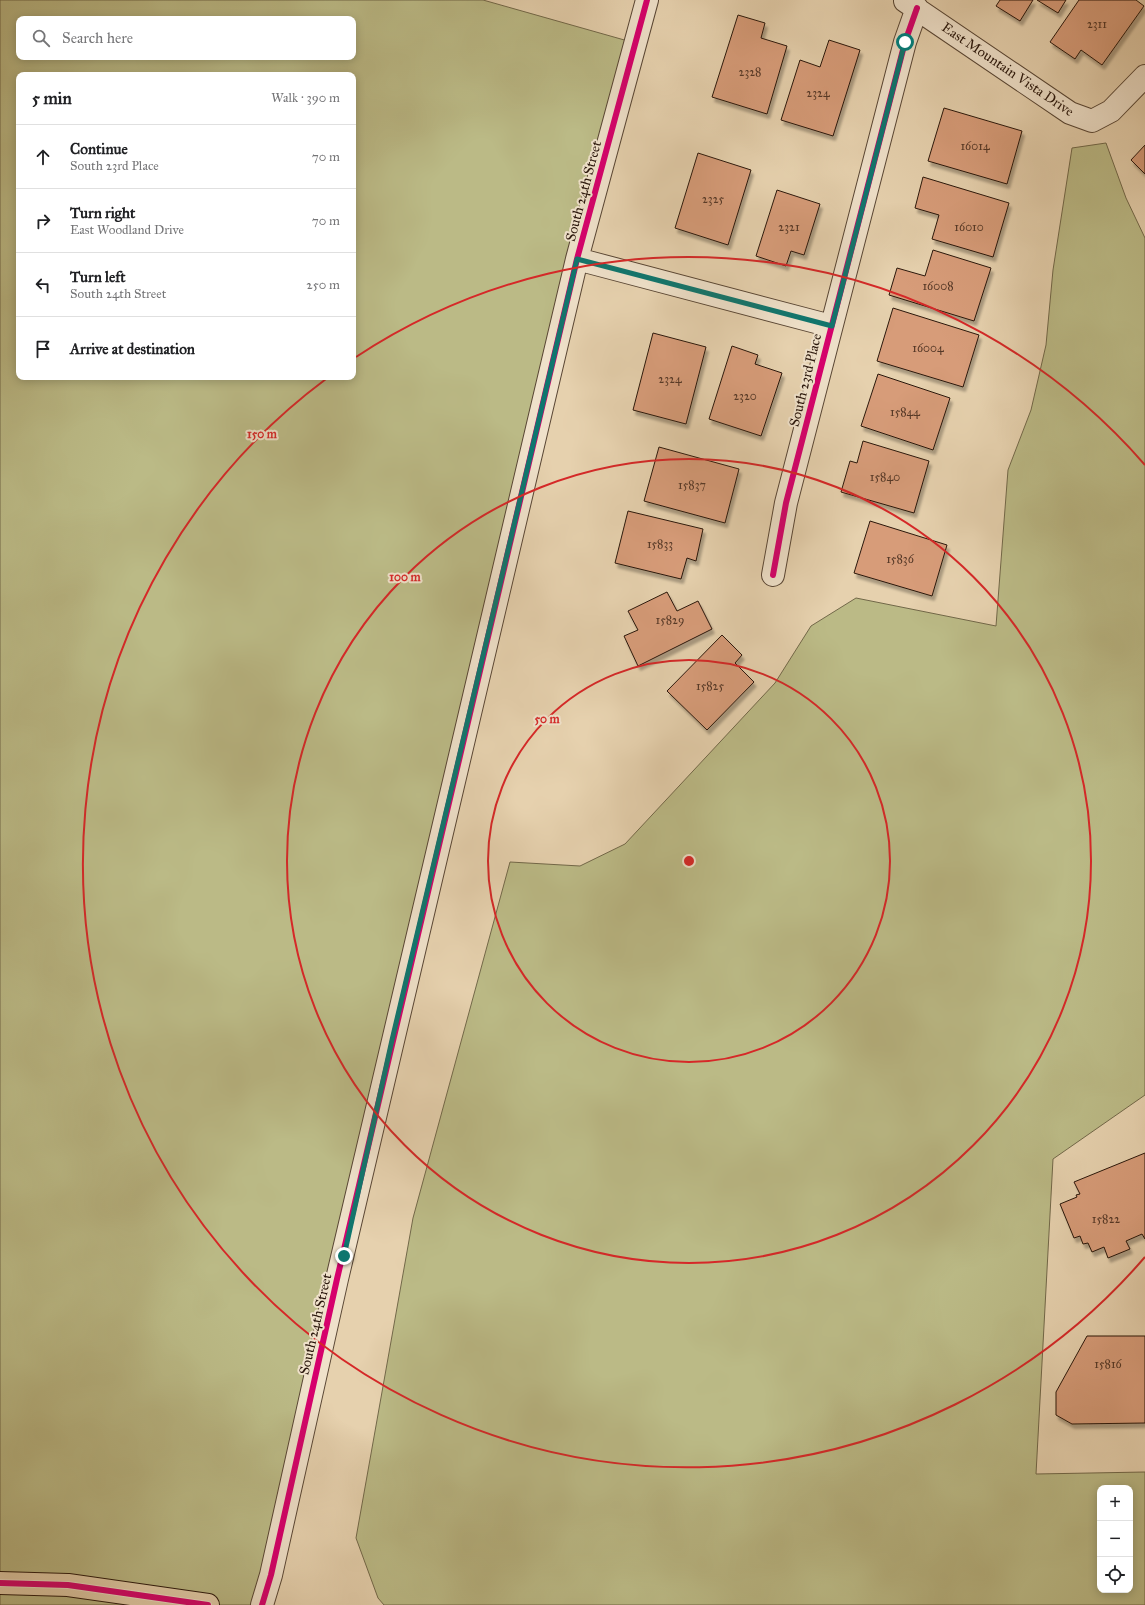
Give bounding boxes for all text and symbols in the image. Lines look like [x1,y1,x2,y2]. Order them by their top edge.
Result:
search box [16,16,356,60]
house number: 2311 [1087,17,1107,31]
street label: East Mountain Vista Drive [938,19,1077,120]
icon: search [30,27,52,49]
text: Search here [62,29,133,47]
route start [896,33,914,51]
house number: 2328 [738,65,762,79]
house number: 2324 [806,86,830,100]
text: 5 min [32,88,72,109]
text: Walk · 390 m [271,90,340,106]
street label: South 24th Street [562,139,605,243]
house number: 16014 [960,139,990,153]
text: Continue [70,140,128,158]
icon: ahead [32,146,54,168]
text: 70 m [312,149,340,165]
text: South 23rd Place [70,158,159,174]
house number: 2325 [702,192,724,206]
text: Turn right [70,204,135,222]
icon: right [32,210,54,232]
text: 70 m [312,213,340,229]
house number: 2321 [778,220,800,234]
house number: 16010 [954,220,984,234]
text: East Woodland Drive [70,222,184,238]
text: Turn left [70,268,126,286]
icon: left [32,274,54,296]
text: 250 m [306,277,340,293]
house number: 16008 [922,279,954,293]
text: South 24th Street [70,286,166,302]
street label: South 23rd Place [786,332,825,429]
icon: arrive [32,338,54,360]
text: Arrive at destination [70,340,195,358]
house number: 16004 [912,341,944,355]
house number: 2324 [658,372,682,386]
house number: 2320 [733,389,757,403]
house number: 15844 [890,405,920,419]
text: 150 m [247,427,278,441]
house number: 15840 [870,470,900,484]
house number: 15837 [678,478,706,492]
house number: 15833 [647,537,673,551]
house number: 15836 [886,552,915,566]
text: 100 m [389,570,422,584]
house number: 15829 [656,613,684,627]
house number: 15825 [696,679,724,693]
text: 50 m [534,712,561,726]
centre of rings [682,854,696,868]
house number: 15822 [1092,1212,1120,1226]
route end [335,1247,353,1265]
street label: South 24th Street [296,1272,335,1377]
house number: 15816 [1094,1357,1123,1371]
map controls [1097,1485,1133,1593]
button: + [1097,1485,1133,1521]
button: − [1097,1521,1133,1557]
button: locate [1097,1557,1133,1593]

